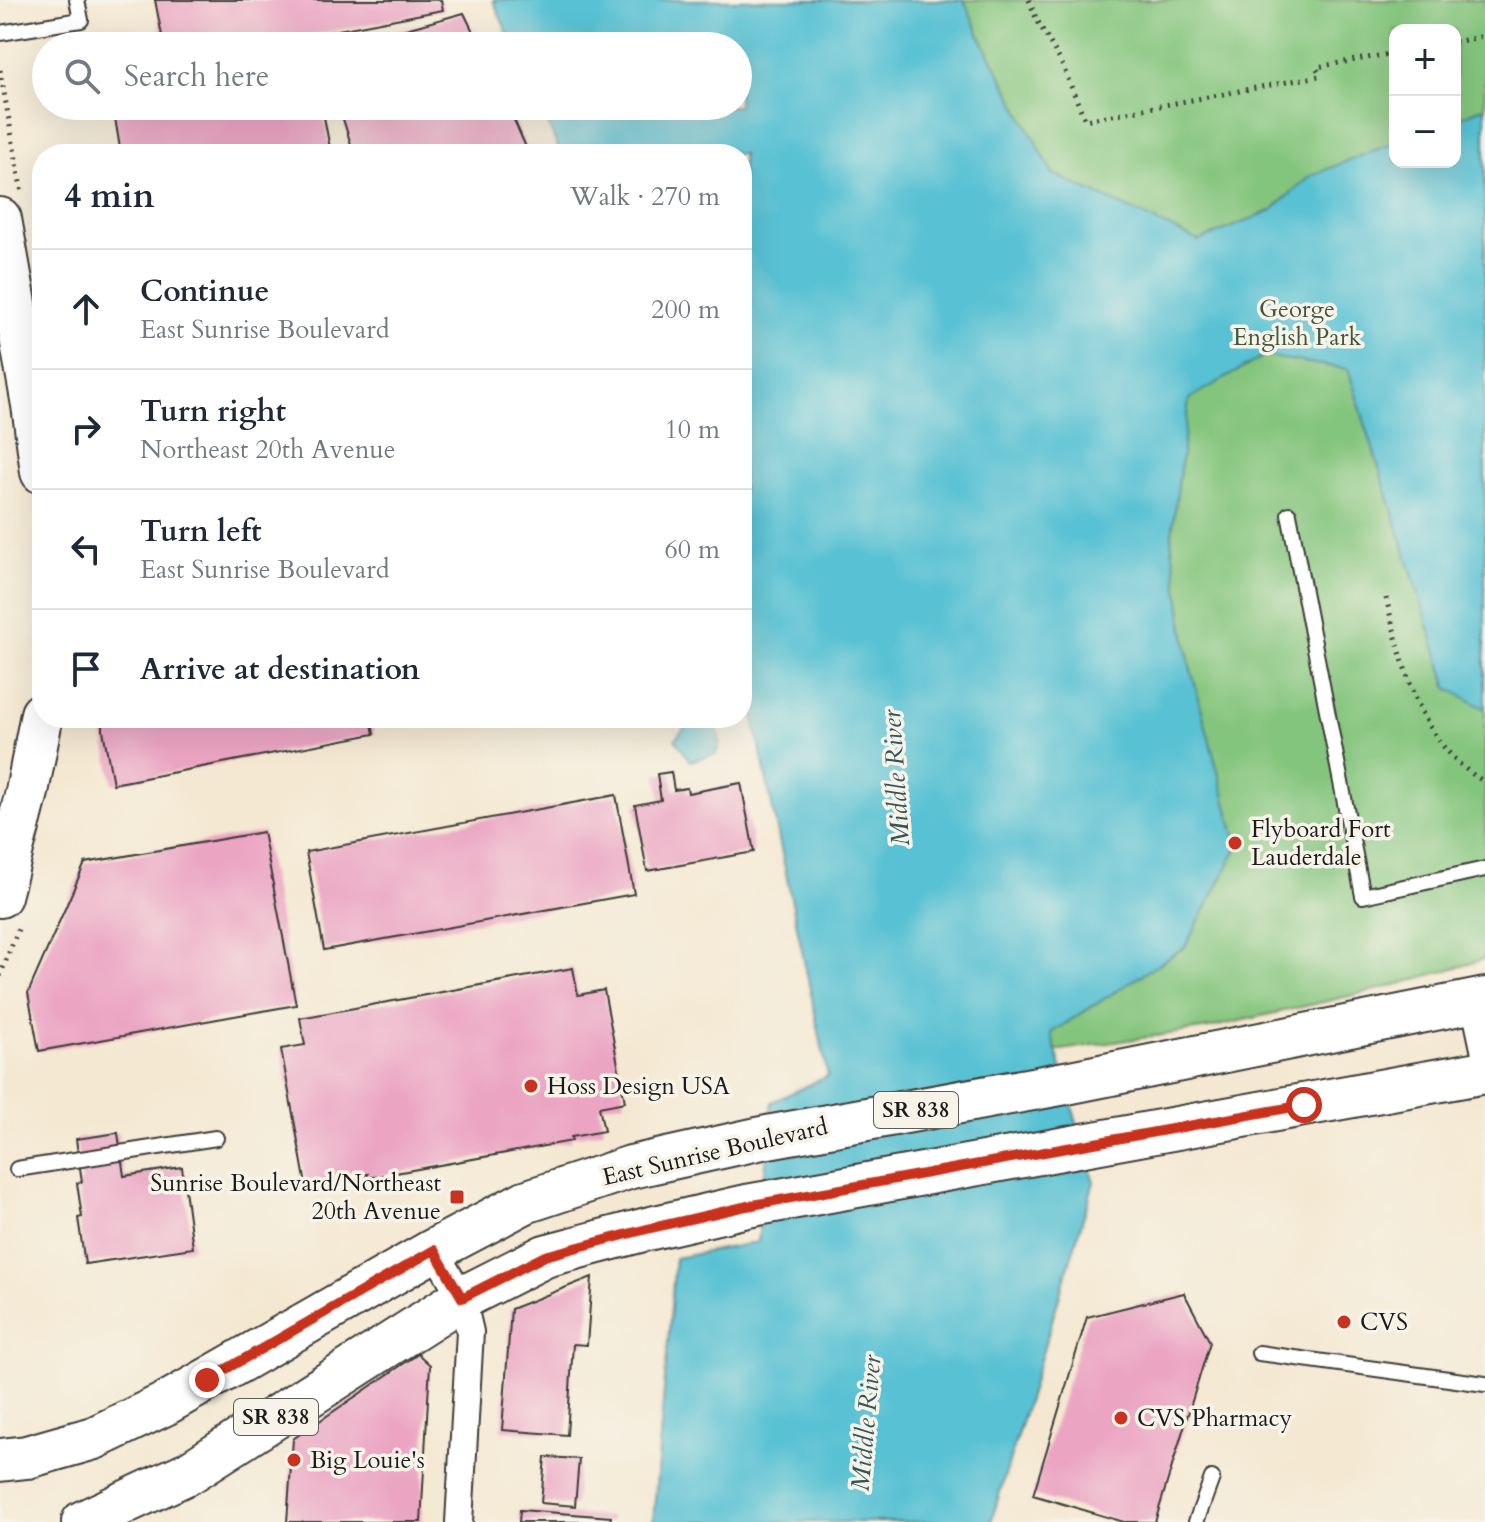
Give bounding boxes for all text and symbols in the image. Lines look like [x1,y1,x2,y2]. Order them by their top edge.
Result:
map controls [1389,24,1461,168]
button: + [1389,24,1461,96]
search box [32,32,752,120]
icon: search [60,54,104,98]
text: Search here [124,56,269,97]
button: − [1389,96,1461,168]
text: 4 min [64,173,155,219]
text: Walk · 270 m [570,179,720,214]
text: Continue [140,271,269,312]
icon: ahead [64,287,108,331]
text: 200 m [651,292,720,327]
park label: George English Park [1233,293,1361,354]
text: East Sunrise Boulevard [140,312,390,347]
text: Turn right [140,391,286,432]
icon: right [64,407,108,451]
text: 10 m [664,412,720,447]
text: Northeast 20th Avenue [140,432,396,467]
text: Turn left [140,511,262,552]
icon: left [64,527,108,571]
text: 60 m [664,532,720,567]
text: East Sunrise Boulevard [140,552,390,587]
icon: arrive [64,647,108,691]
text: Arrive at destination [140,649,420,690]
water label: Middle River [874,707,918,847]
place label: Flyboard Fort Lauderdale [1251,813,1391,874]
marker: Flyboard Fort Lauderdale [1226,834,1244,852]
place label: Hoss Design USA [547,1070,731,1103]
marker: Hoss Design USA [522,1077,540,1095]
route start [1286,1087,1322,1123]
road number: SR 838 [874,1092,958,1128]
street label: East Sunrise Boulevard [599,1110,831,1194]
place label: Sunrise Boulevard/Northeast 20th Avenue [150,1167,441,1228]
marker: Sunrise Boulevard/Northeast 20th Avenue [448,1188,466,1206]
place label: CVS [1360,1306,1408,1339]
marker: CVS [1335,1313,1353,1331]
water label: Middle River [843,1352,890,1492]
route end [189,1362,225,1398]
road number: SR 838 [234,1399,318,1435]
place label: CVS Pharmacy [1137,1402,1293,1435]
marker: CVS Pharmacy [1112,1409,1130,1427]
place label: Big Louie's [310,1444,425,1477]
marker: Big Louie's [285,1451,303,1469]

